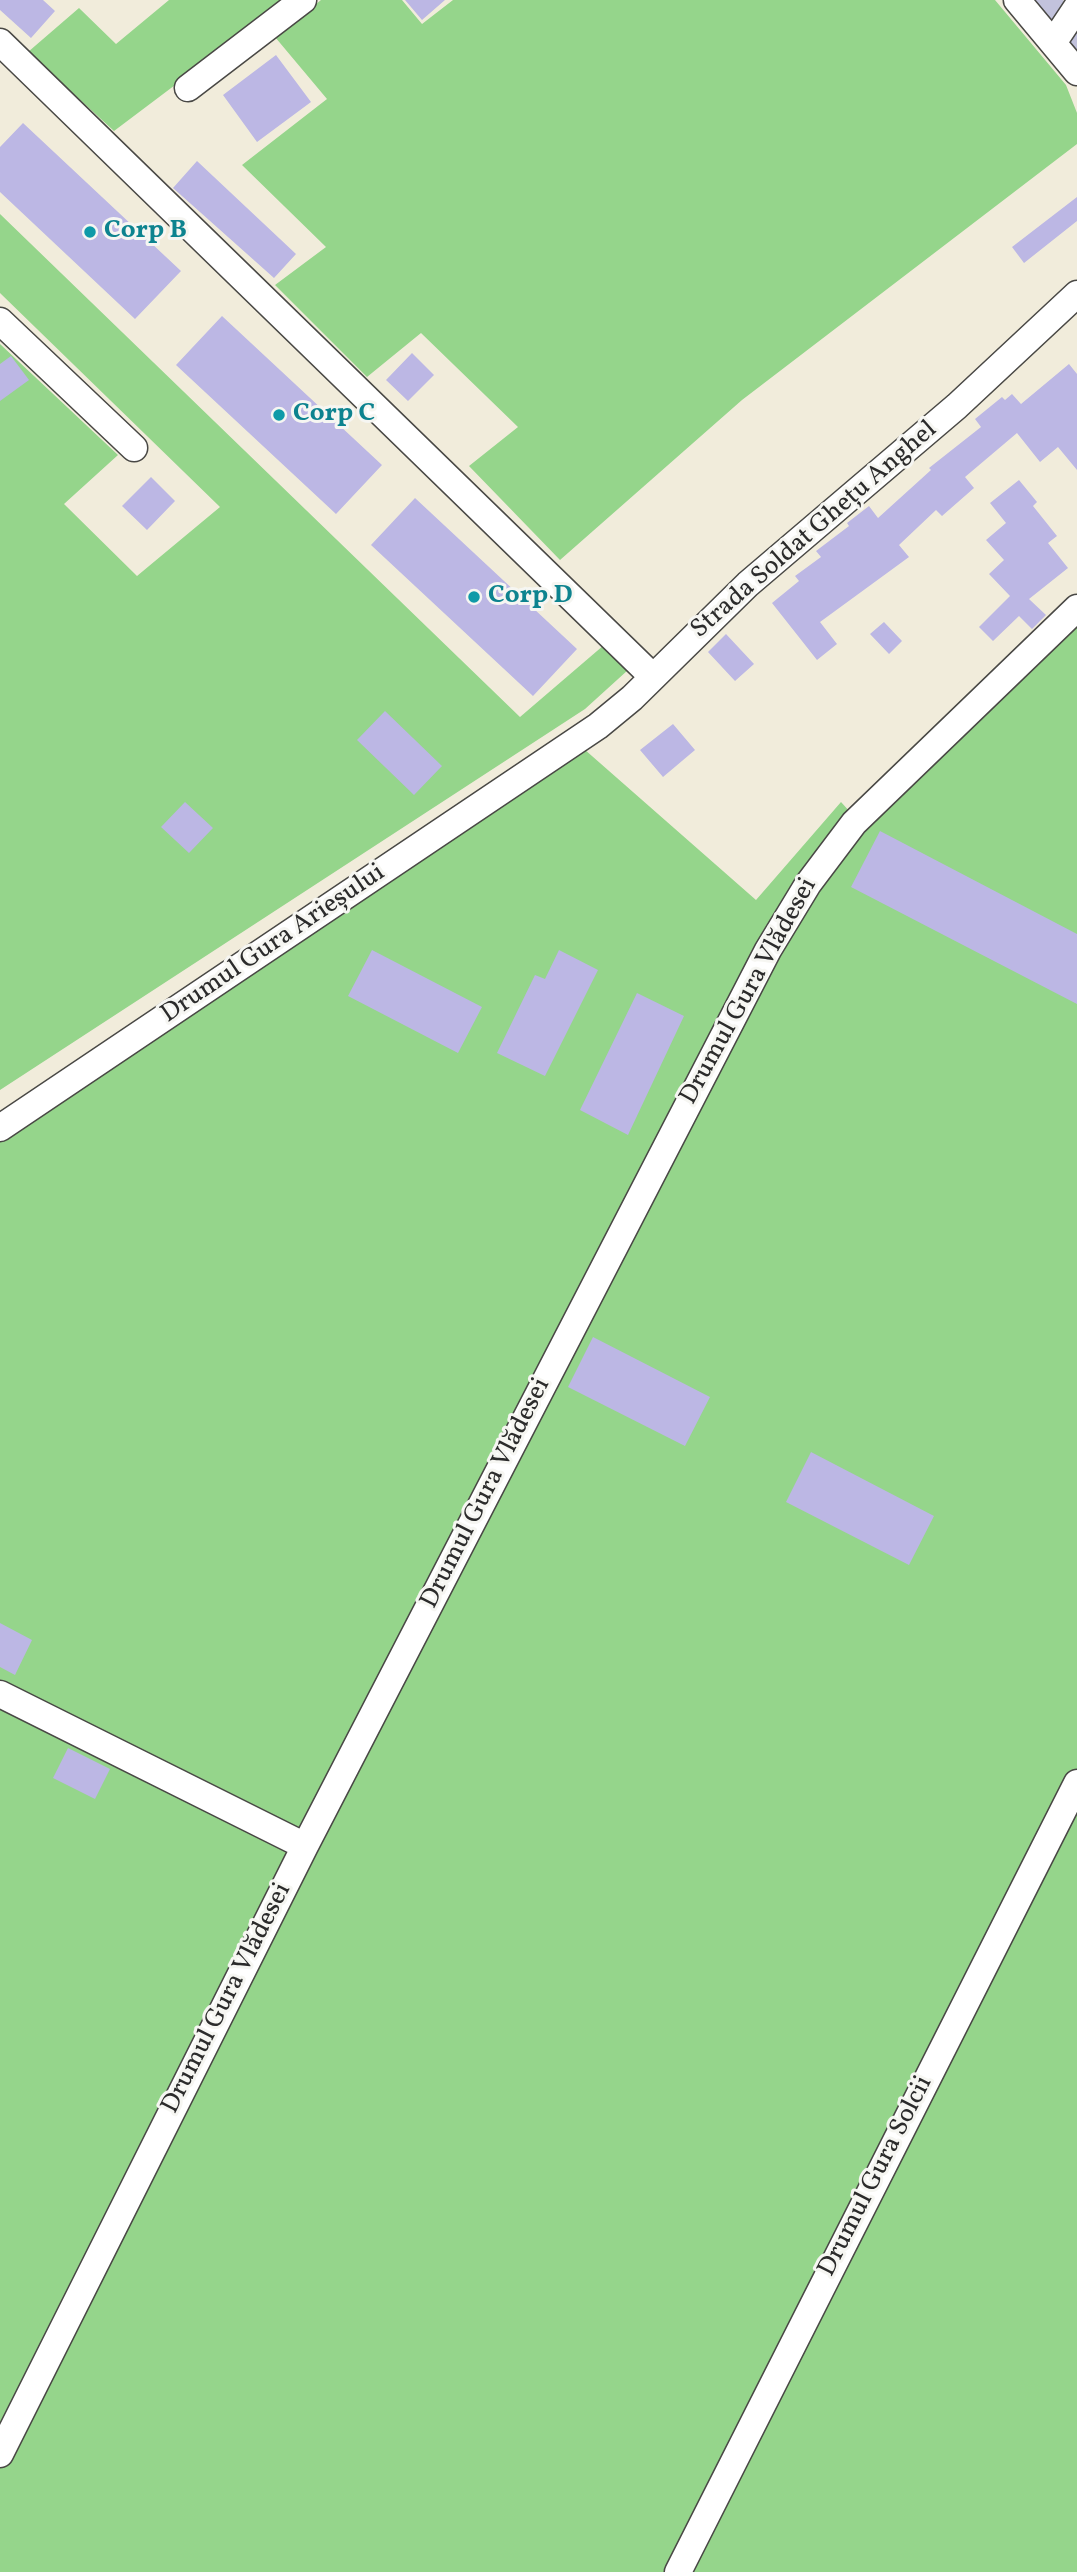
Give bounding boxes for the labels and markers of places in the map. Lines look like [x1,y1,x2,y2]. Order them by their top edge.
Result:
place label: Corp B [104,216,187,248]
marker: Corp B [82,224,98,240]
place label: Corp C [293,399,375,431]
marker: Corp C [271,407,287,423]
place label: Corp D [488,581,573,613]
marker: Corp D [466,589,482,605]

